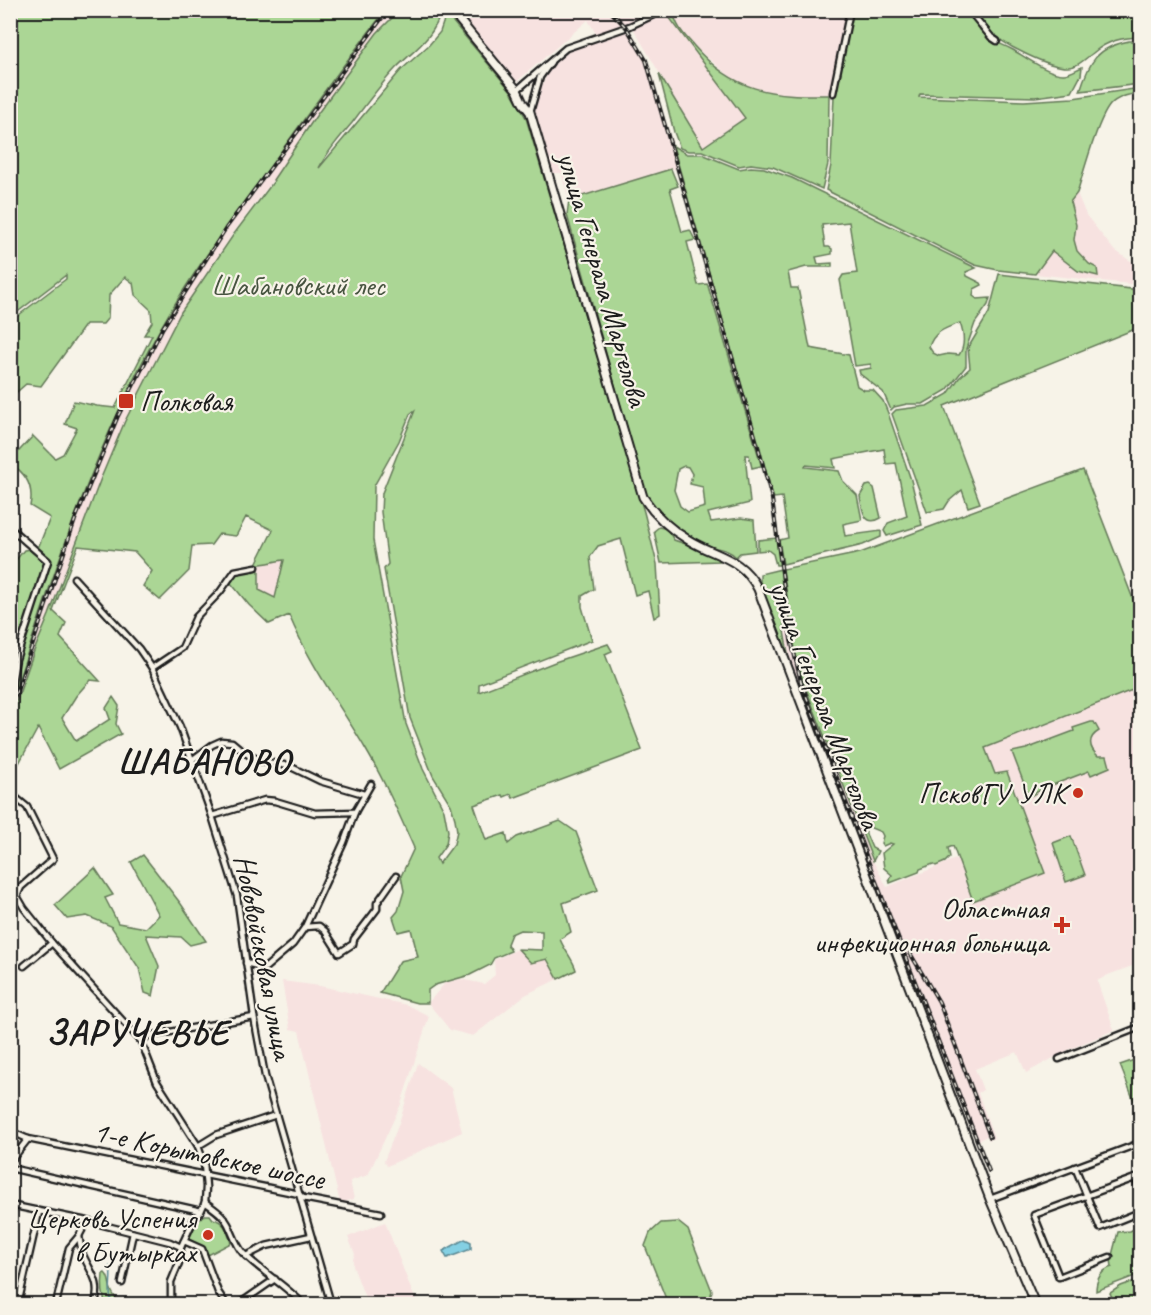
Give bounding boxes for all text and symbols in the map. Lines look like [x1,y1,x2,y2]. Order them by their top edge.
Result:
street label: улица Генерала Маргелова [548,146,658,412]
park label: Шабановский лес [211,266,386,304]
place label: Полковая [140,382,234,420]
marker: Полковая [117,392,135,410]
street label: улица Генерала Маргелова [759,574,891,836]
district label: ШАБАНОВО [117,738,294,784]
place label: ПсковГУ УЛК [918,774,1072,812]
marker: ПсковГУ УЛК [1071,786,1085,800]
street label: Нововойсковая улица [226,852,303,1065]
place label: Областная инфекционная больница [814,889,1051,961]
marker: Областная инфекционная больница [1053,916,1071,934]
district label: ЗАРУЧЕВЬЕ [46,1009,232,1055]
street label: 1-е Корытовское шоссе [90,1112,330,1198]
place label: Церковь Успения в Бутырках [27,1199,199,1271]
marker: Церковь Успения в Бутырках [201,1228,215,1242]

